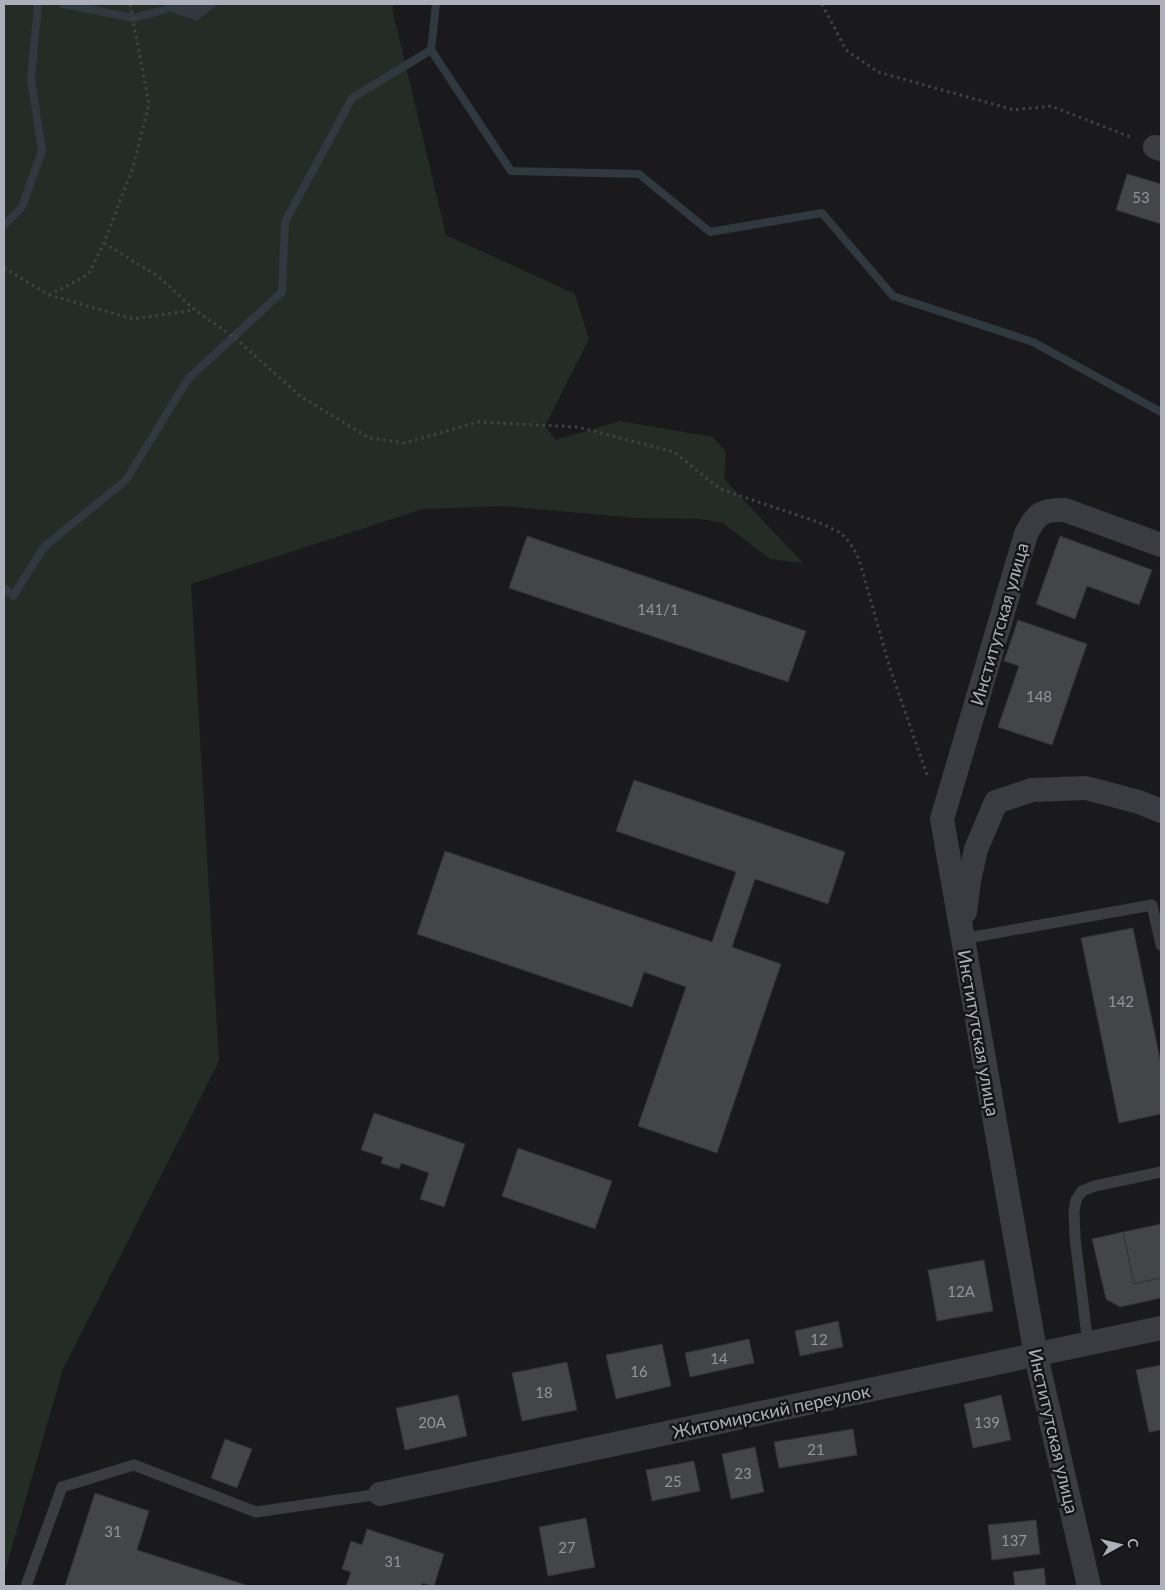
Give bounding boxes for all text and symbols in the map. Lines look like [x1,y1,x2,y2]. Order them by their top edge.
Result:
house number: 53 [1132,188,1150,206]
street label: Институтская улица [965,540,1033,708]
house number: 141/1 [637,600,679,618]
house number: 148 [1026,687,1052,705]
street label: Институтская улица [954,948,1004,1118]
house number: 142 [1108,992,1134,1010]
house number: 12А [947,1282,976,1300]
house number: 12 [810,1330,828,1348]
street label: Институтская улица [1024,1346,1084,1516]
house number: 14 [710,1349,728,1367]
house number: 16 [630,1362,648,1380]
street label: Житомирский переулок [670,1379,873,1443]
house number: 18 [535,1383,553,1401]
house number: 20А [418,1413,447,1431]
house number: 139 [974,1413,1000,1431]
house number: 21 [807,1440,825,1458]
house number: 23 [734,1464,752,1482]
house number: 25 [664,1472,682,1490]
north arrow [1095,1520,1145,1570]
house number: 31 [104,1522,122,1540]
house number: 137 [1001,1531,1027,1549]
text: С [1124,1537,1143,1550]
house number: 27 [558,1538,576,1556]
house number: 31 [384,1552,402,1570]

